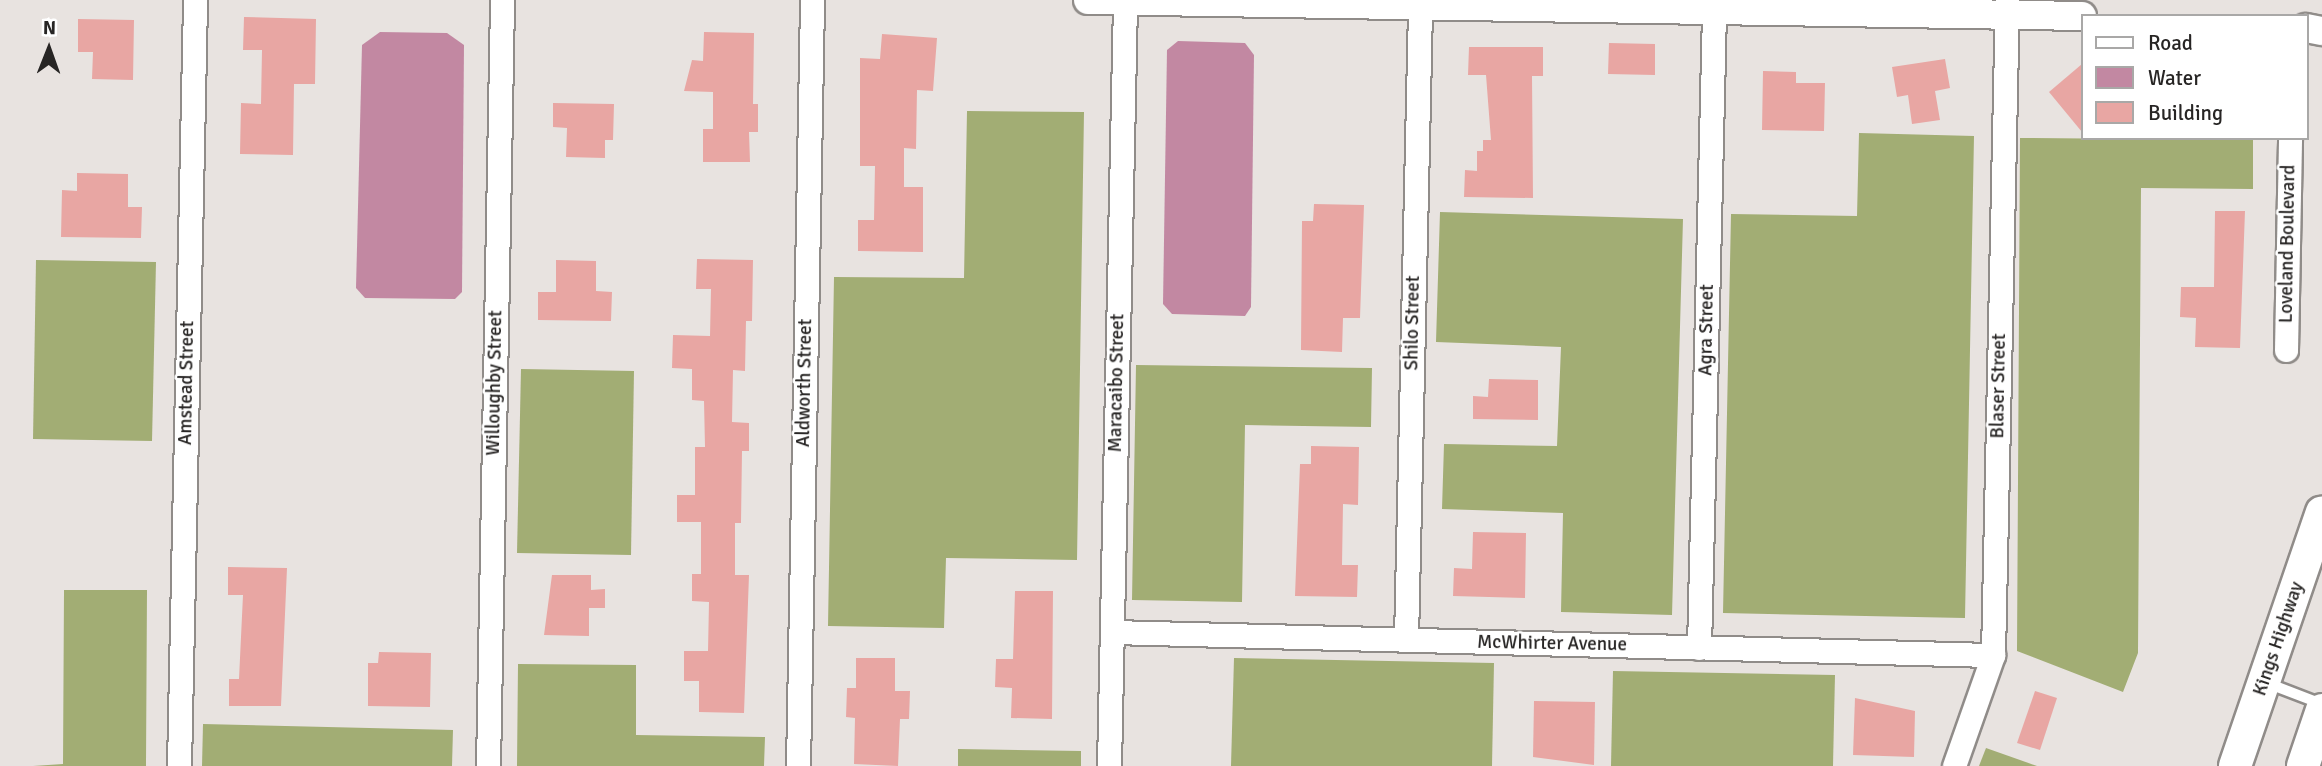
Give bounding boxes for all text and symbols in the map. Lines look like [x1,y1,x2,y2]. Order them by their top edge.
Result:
north arrow [14,14,84,84]
legend [2080,14,2308,140]
text: N [43,16,56,40]
text: Road [2148,30,2193,56]
text: Water [2148,65,2201,91]
text: Building [2148,100,2223,126]
street label: Loveland Boulevard [2275,165,2301,323]
street label: Shilo Street [1401,275,1425,371]
street label: Agra Street [1695,284,1719,376]
street label: Willoughby Street [482,310,508,456]
street label: Maracaibo Street [1104,313,1130,453]
street label: Aldworth Street [792,319,818,447]
street label: Amstead Street [175,321,199,445]
street label: Blaser Street [1987,333,2011,439]
street label: Kings Highway [2249,579,2309,699]
street label: McWhirter Avenue [1477,631,1627,657]

